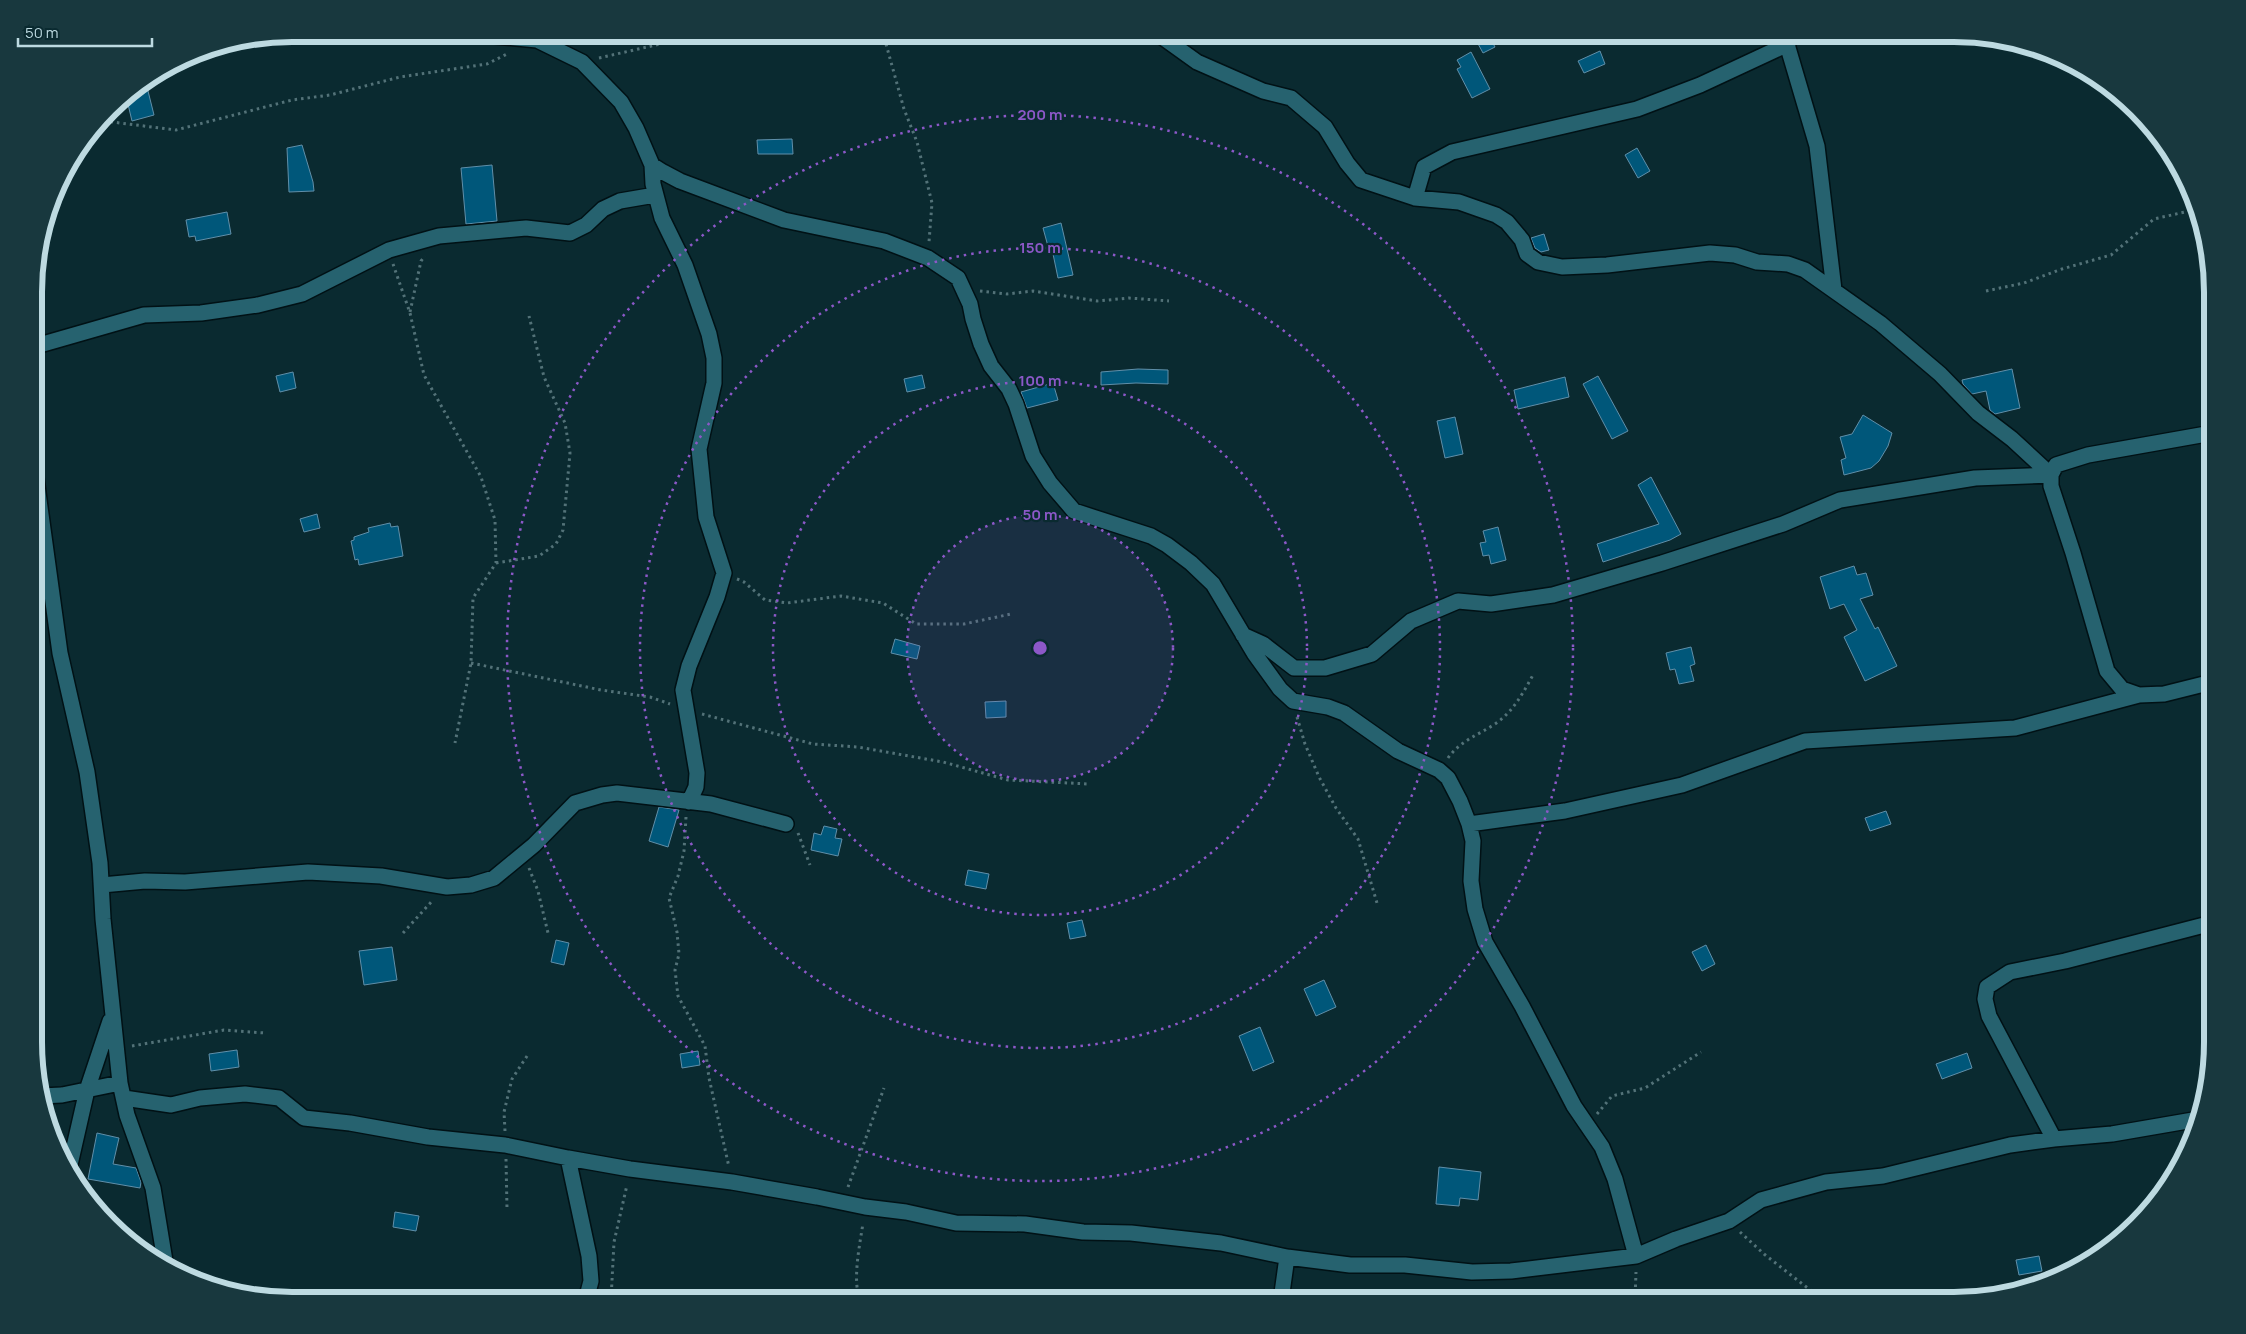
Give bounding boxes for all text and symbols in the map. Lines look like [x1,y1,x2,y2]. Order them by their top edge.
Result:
scale bar [18,15,151,47]
text: 50 m [25,22,59,43]
text: 200 m [1017,104,1063,125]
text: 150 m [1019,237,1061,258]
text: 100 m [1019,370,1061,391]
text: 50 m [1022,504,1058,525]
centre of rings [1031,639,1049,657]

